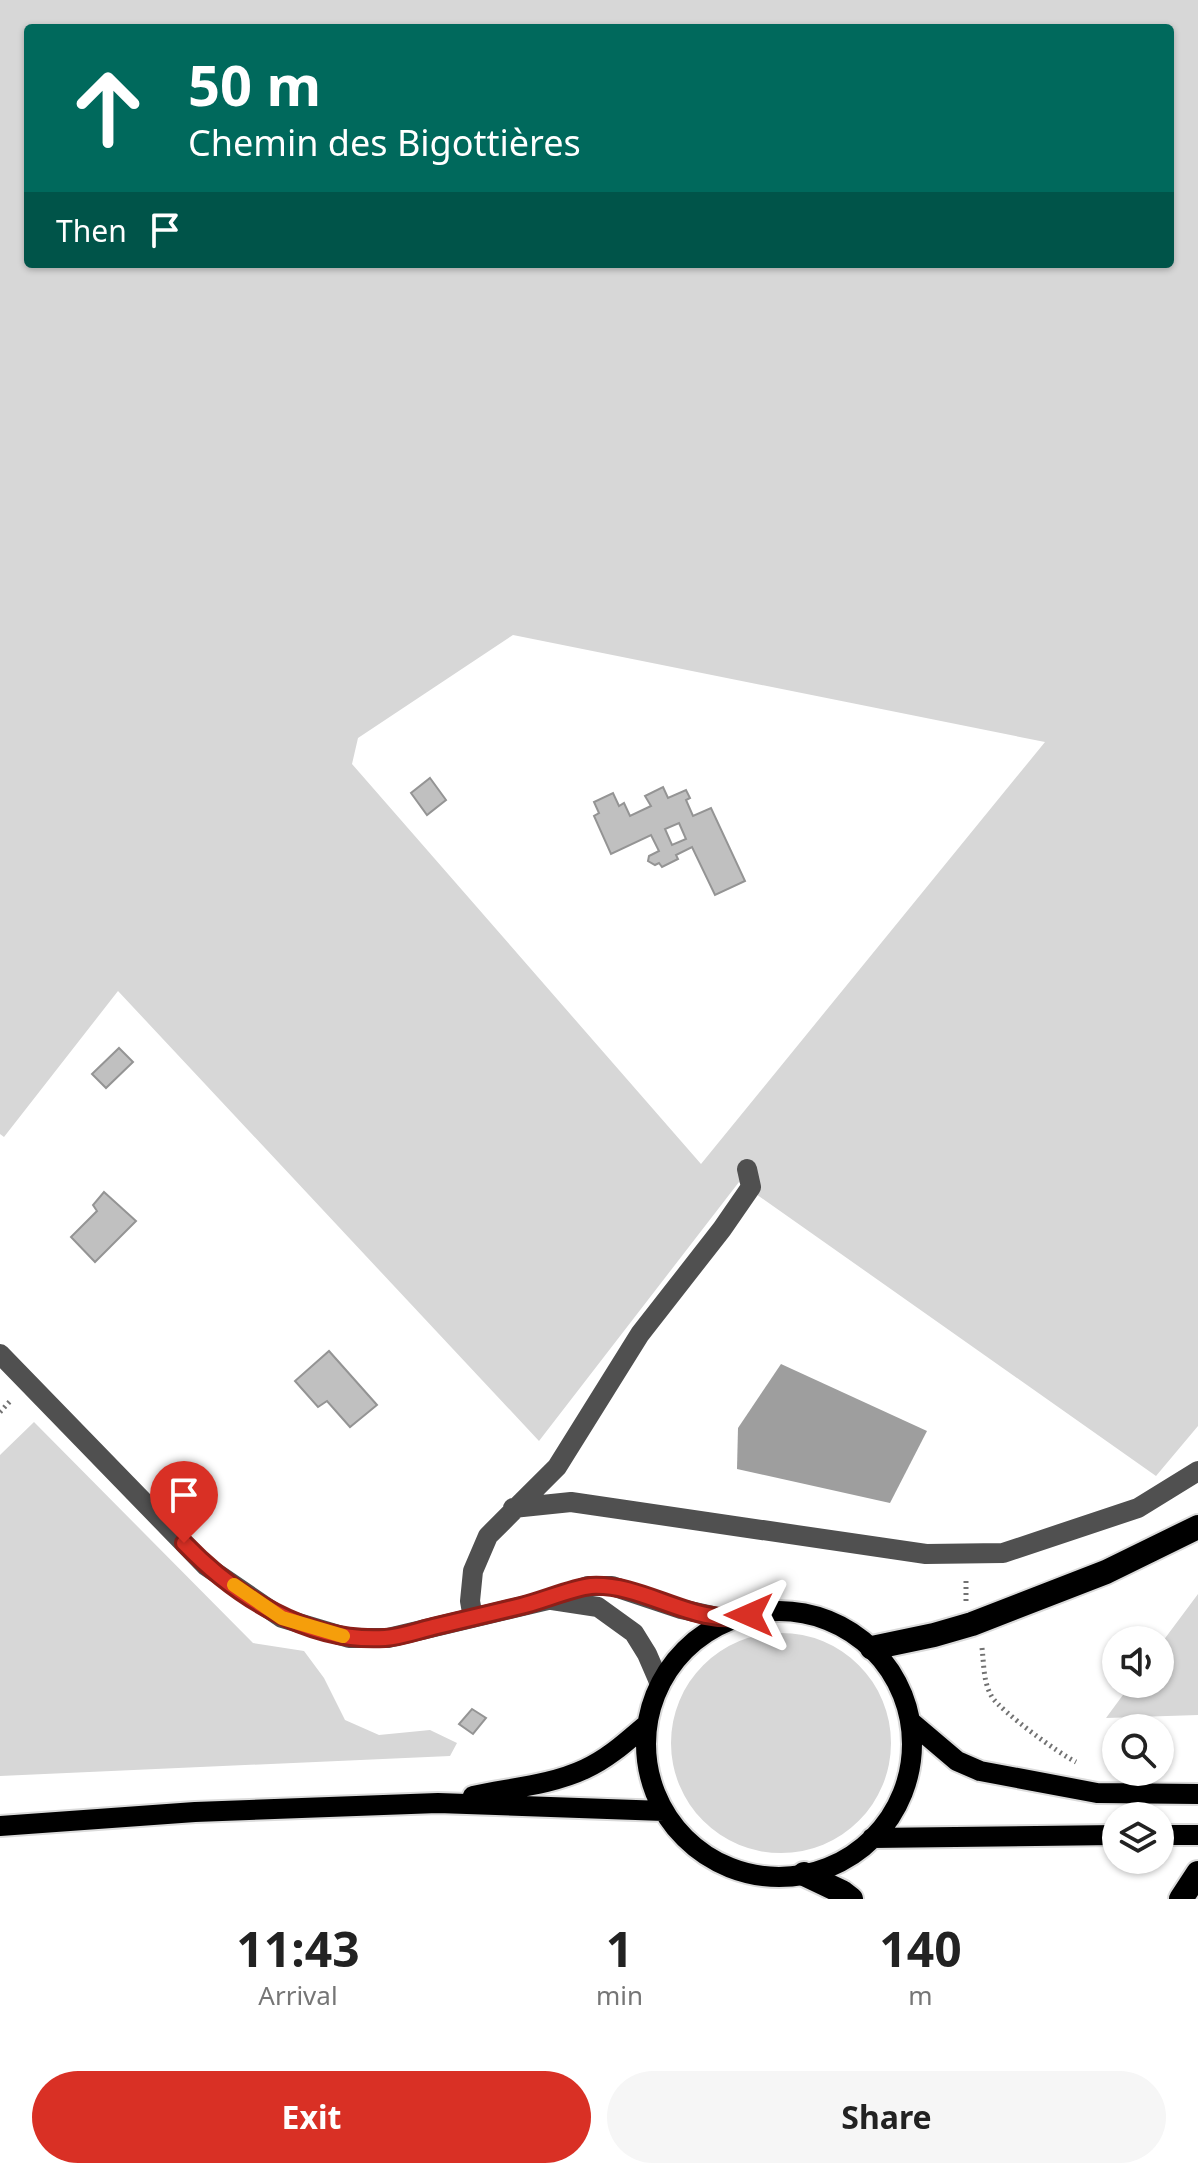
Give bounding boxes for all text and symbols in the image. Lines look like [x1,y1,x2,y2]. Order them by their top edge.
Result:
text: 50 m [188,46,321,122]
icon: ahead [56,56,160,160]
text: Chemin des Bigottières [188,118,581,167]
icon: arrive [143,208,187,252]
text: Then [56,210,127,251]
pin [150,1461,218,1543]
icon: arrive [162,1473,206,1517]
position arrow [707,1573,791,1657]
map controls [1102,1626,1174,1874]
button: sound [1102,1626,1174,1698]
button: search [1102,1714,1174,1786]
button: layers [1102,1802,1174,1874]
text: 11:43 [236,1916,360,1981]
text: 1 [606,1916,633,1981]
text: 140 [879,1916,962,1981]
text: Arrival [258,1977,338,2013]
text: min [596,1977,643,2013]
text: m [908,1977,933,2013]
button: Exit [32,2071,591,2163]
button: Share [607,2071,1166,2163]

